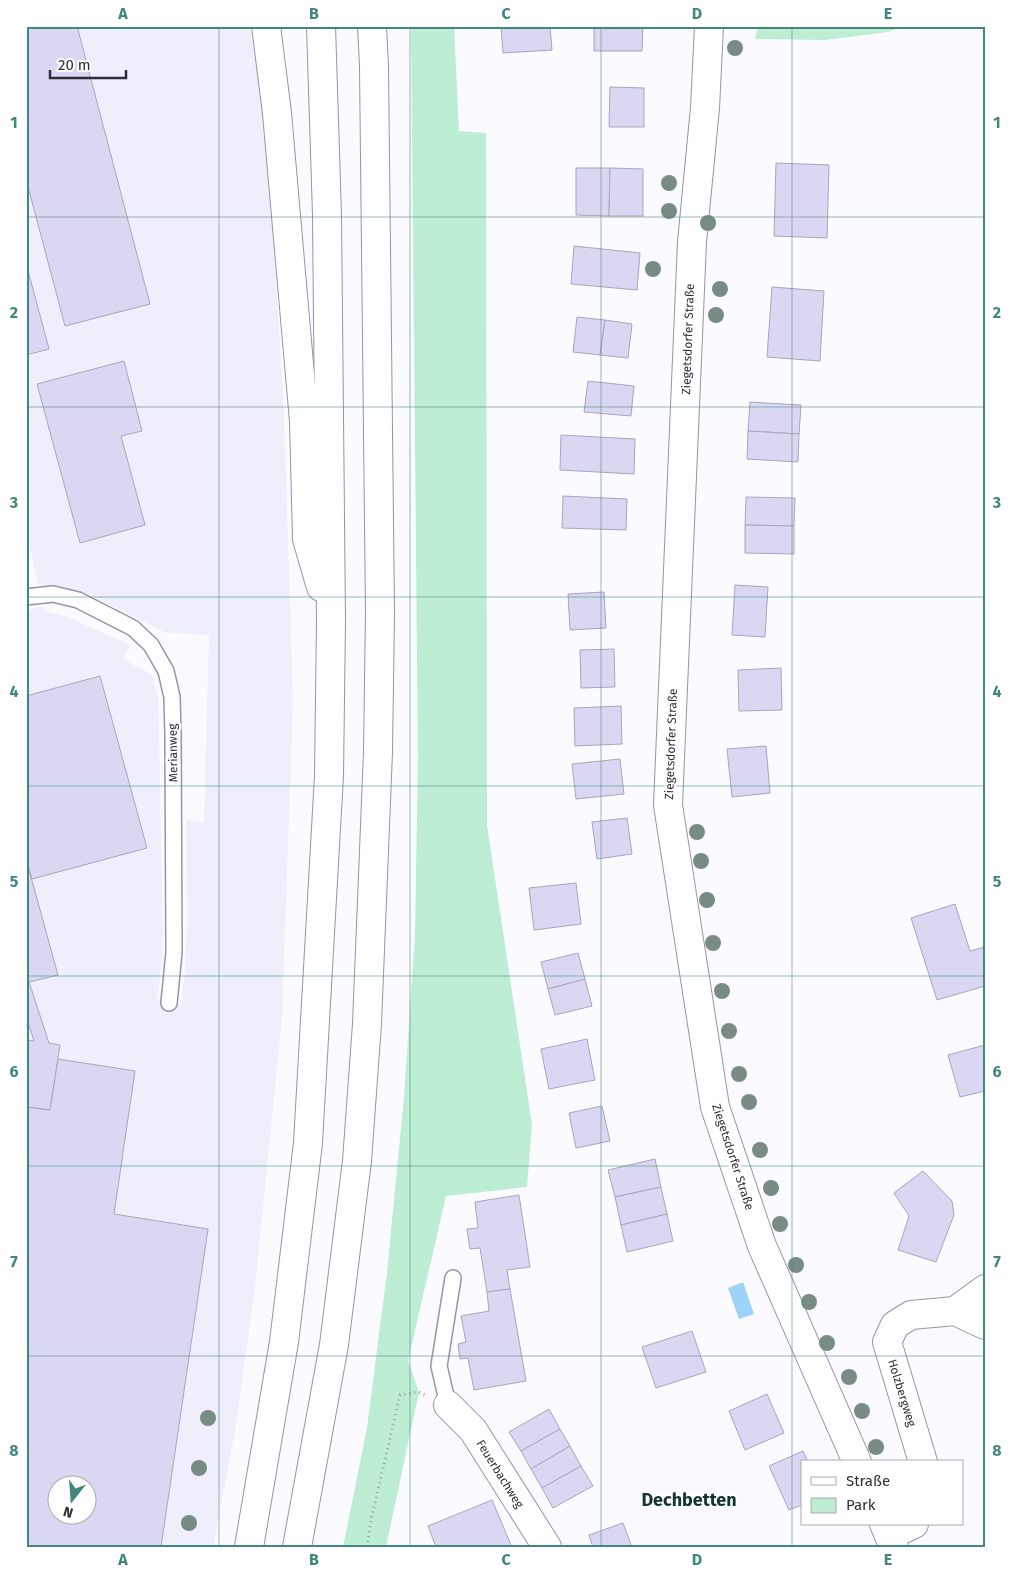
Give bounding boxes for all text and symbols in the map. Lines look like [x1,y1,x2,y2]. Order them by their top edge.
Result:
text: A [117,4,128,23]
text: B [309,4,319,23]
text: C [501,4,511,23]
text: D [692,4,702,23]
text: E [884,4,892,23]
scale bar [50,48,126,80]
text: 20 m [58,56,91,74]
text: 1 [10,113,18,132]
text: 1 [993,113,1001,132]
street label: Ziegetsdorfer Straße [679,283,697,395]
text: 2 [10,303,18,322]
text: 2 [993,303,1001,322]
text: 3 [9,493,18,512]
text: 3 [992,493,1001,512]
text: 4 [9,682,19,701]
text: 4 [992,682,1002,701]
street label: Ziegetsdorfer Straße [662,688,680,800]
street label: Merianweg [165,723,181,783]
text: 5 [10,872,19,891]
text: 5 [993,872,1002,891]
text: 6 [9,1062,19,1081]
text: 6 [992,1062,1002,1081]
street label: Ziegetsdorfer Straße [709,1102,757,1212]
text: 7 [10,1252,18,1271]
text: 7 [993,1252,1001,1271]
street label: Holzbergweg [885,1358,919,1429]
street label: Feuerbachweg [473,1437,527,1511]
text: 8 [9,1441,19,1460]
text: 8 [992,1441,1002,1460]
legend [801,1460,964,1526]
text: Straße [846,1472,890,1490]
north arrow [48,1476,98,1526]
district label: Dechbetten [641,1489,737,1511]
text: Park [846,1496,876,1514]
text: N [61,1502,75,1521]
text: A [117,1550,128,1569]
text: B [309,1550,319,1569]
text: C [501,1550,511,1569]
text: D [692,1550,702,1569]
text: E [884,1550,892,1569]

